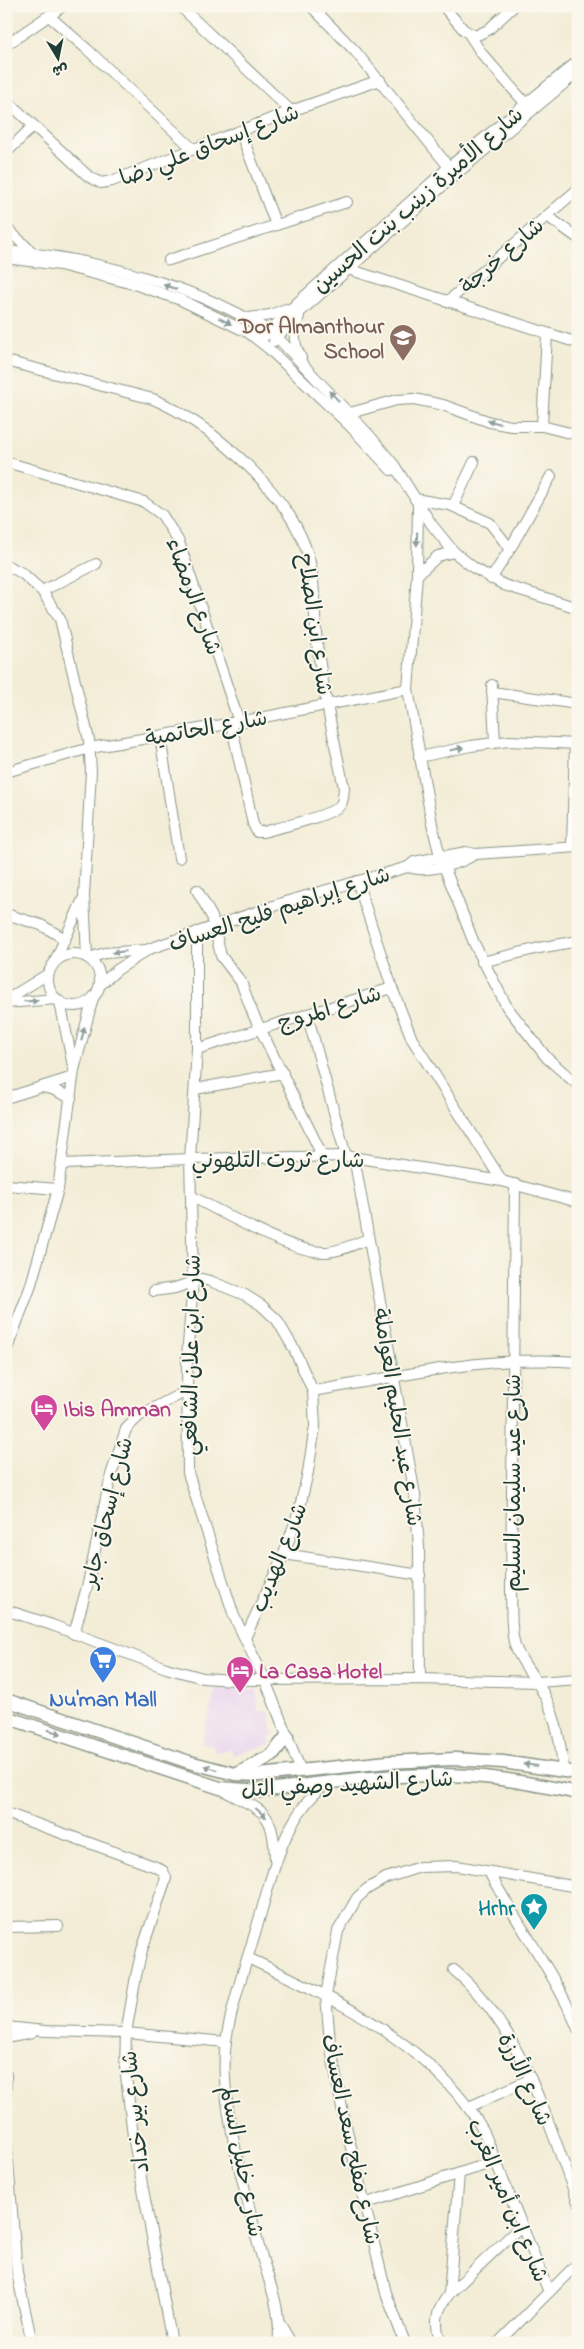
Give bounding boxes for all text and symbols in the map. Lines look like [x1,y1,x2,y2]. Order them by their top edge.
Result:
north arrow [32,32,82,82]
text: ش [51,58,69,81]
street label: شارع إسحاق علي رضا [116,98,305,197]
street label: شارع الأميرة زينب بنت الحسين [305,99,532,302]
street label: شارع خرجة [454,211,552,303]
one-way arrow [162,282,177,290]
place label: Dor Almanthour School [237,312,385,369]
one-way arrow [218,317,232,325]
school or university icon: Dor Almanthour School [388,323,418,362]
one-way arrow [328,391,340,403]
one-way arrow [486,418,501,426]
one-way arrow [413,532,421,548]
street label: شارع الرمضاء [156,534,228,660]
street label: شارع ابن الصلاح [287,551,339,697]
street label: شارع الحاتمية [143,703,270,756]
one-way arrow [449,744,465,752]
street label: شارع إبراهيم فليح العساف [165,860,395,962]
one-way arrow [110,948,126,956]
street label: شارع المروج [274,979,386,1041]
one-way arrow [24,997,40,1005]
one-way arrow [79,1026,87,1041]
street label: شارع ثروت التلهوني [192,1146,364,1179]
street label: شارع ابن علان الشافعي [175,1254,212,1456]
street label: شارع عبد الحليم العواملة [363,1306,429,1529]
street label: شارع عيد سليمان السليم [499,1374,531,1592]
hotel icon: Ibis Amman [29,1393,59,1432]
place label: Ibis Amman [63,1395,171,1427]
street label: شارع إسحاق جابر [74,1434,143,1593]
street label: شارع الهديب [244,1498,317,1618]
supermarket icon: Nu'man Mall [88,1645,118,1684]
hotel icon: La Casa Hotel [225,1655,255,1694]
place label: La Casa Hotel [259,1657,383,1689]
place label: Nu'man Mall [49,1685,157,1717]
one-way arrow [48,1729,63,1736]
one-way arrow [521,1761,537,1769]
one-way arrow [203,1764,218,1772]
street label: شارع الشهيد وصفي التل [240,1764,454,1809]
one-way arrow [255,1807,267,1819]
place icon: Hrhr [519,1892,549,1931]
place label: Hrhr [478,1894,516,1926]
street label: شارع الأرزة [488,2028,561,2132]
street label: شارع مفلح سعد العساف [311,2031,387,2248]
street label: شارع بير خداد [115,2049,159,2175]
street label: شارع خليل السالم [210,2083,270,2240]
street label: شارع ابن أمير الغرب [457,2114,555,2288]

